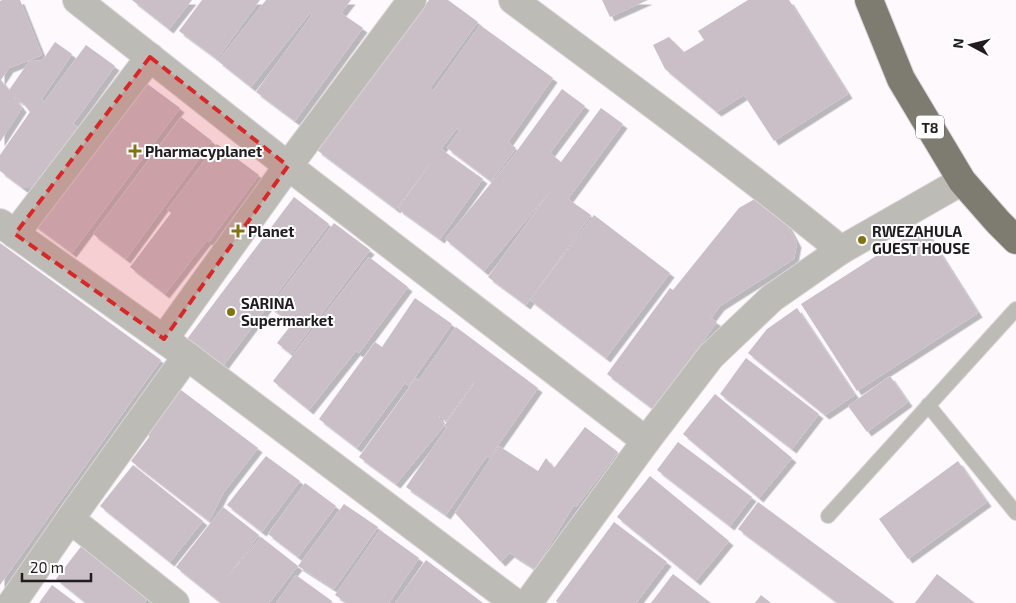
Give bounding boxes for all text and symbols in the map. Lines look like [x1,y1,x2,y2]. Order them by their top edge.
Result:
north arrow [946,20,996,70]
text: N [949,37,967,49]
road number: T8 [916,115,944,138]
place label: Pharmacyplanet [145,142,262,161]
marker: Pharmacyplanet [129,145,141,157]
place label: Planet [248,222,294,240]
place label: RWEZAHULA GUEST HOUSE [872,222,970,257]
marker: Planet [232,225,244,237]
marker: RWEZAHULA GUEST HOUSE [856,234,868,246]
place label: SARINA Supermarket [241,294,333,329]
marker: SARINA Supermarket [225,306,237,318]
scale bar [22,550,91,582]
text: 20 m [30,558,64,576]

